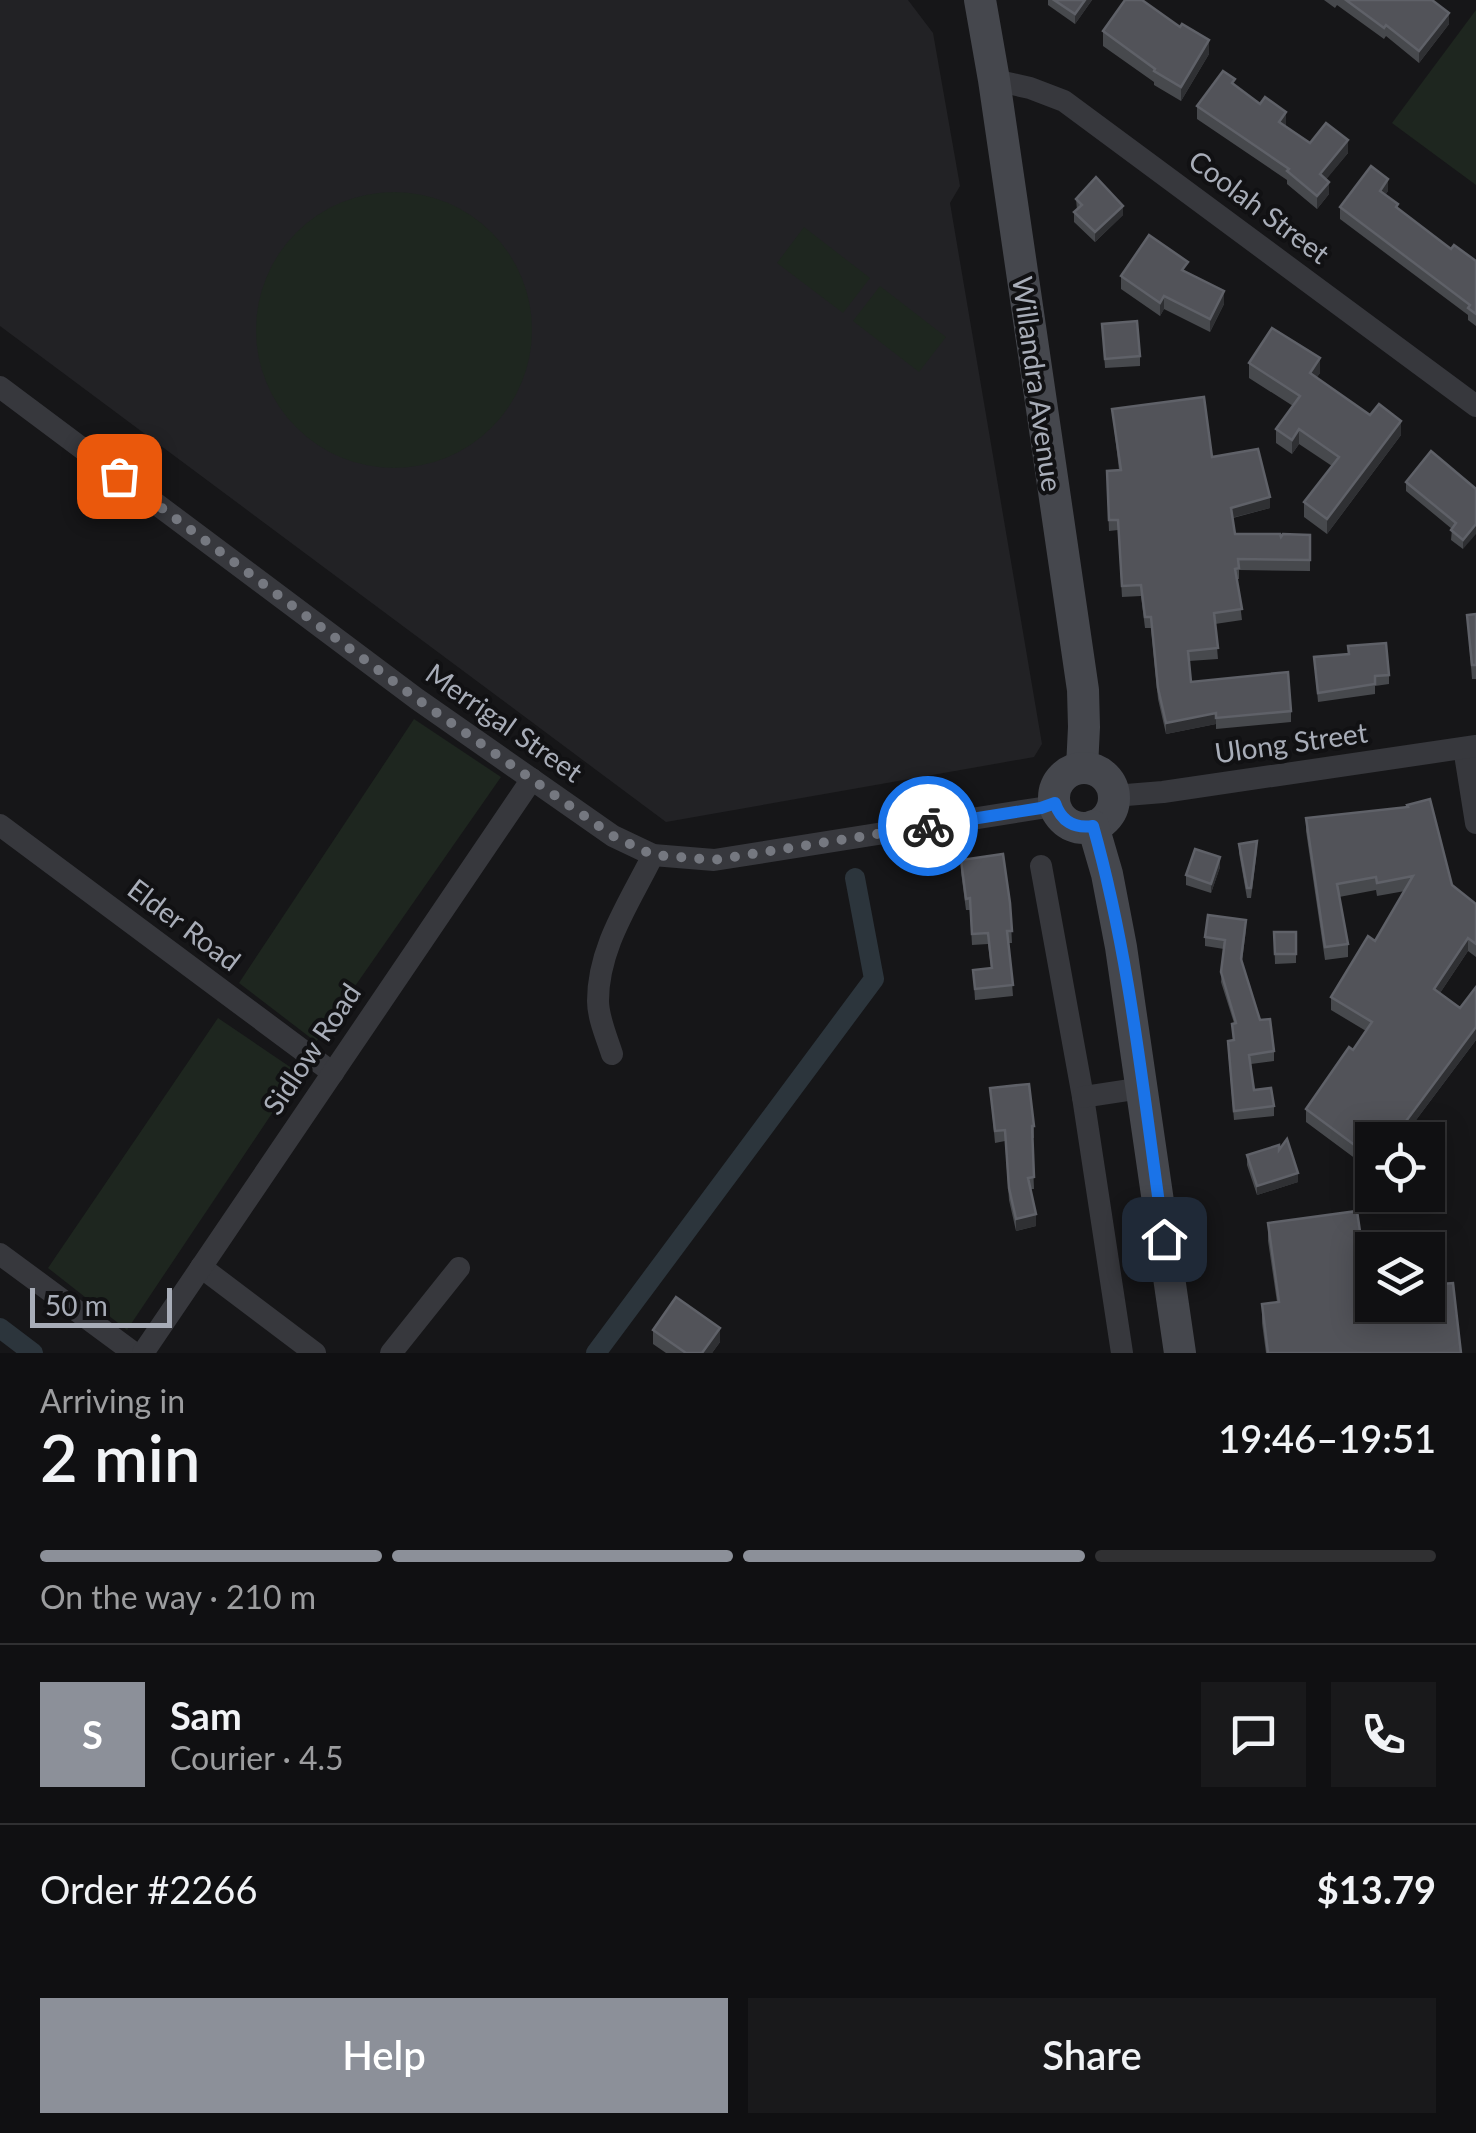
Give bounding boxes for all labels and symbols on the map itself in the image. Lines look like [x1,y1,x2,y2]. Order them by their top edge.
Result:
street label: Coolah Street [1183,142,1337,270]
street label: Willandra Avenue [1006,274,1070,494]
pin [77,434,162,519]
street label: Merrigal Street [420,656,589,789]
street label: Ulong Street [1212,714,1369,770]
courier [878,776,978,876]
street label: Elder Road [122,871,248,977]
street label: Sidlow Road [255,977,367,1120]
pin [1122,1197,1207,1282]
scale bar [30,1283,172,1328]

